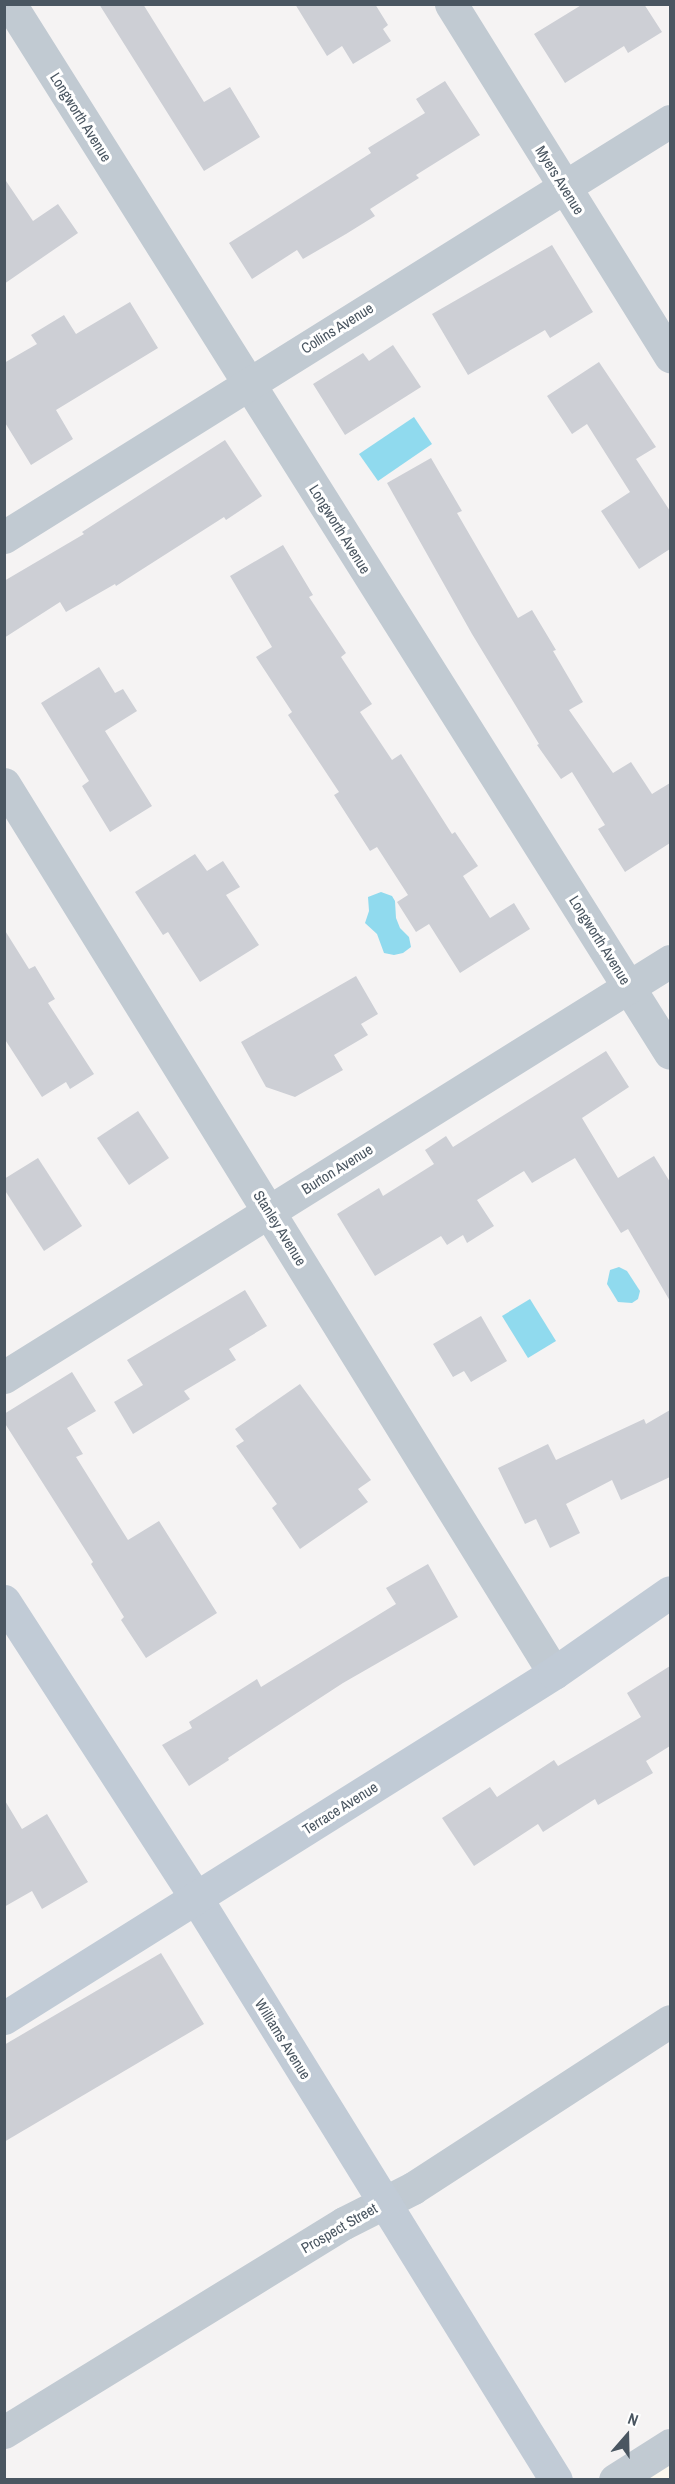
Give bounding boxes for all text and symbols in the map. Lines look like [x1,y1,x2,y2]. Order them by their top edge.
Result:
street label: Longworth Avenue [46,69,116,165]
street label: Myers Avenue [532,142,588,218]
street label: Collins Avenue [297,299,377,357]
street label: Longworth Avenue [305,481,375,577]
street label: Longworth Avenue [565,892,635,988]
street label: Burton Avenue [298,1140,376,1198]
street label: Stanley Avenue [250,1187,310,1269]
street label: Terrace Avenue [299,1778,381,1838]
street label: Williams Avenue [251,1995,315,2083]
street label: Prospect Street [298,2199,380,2257]
north arrow [597,2406,657,2466]
text: N [625,2407,641,2431]

